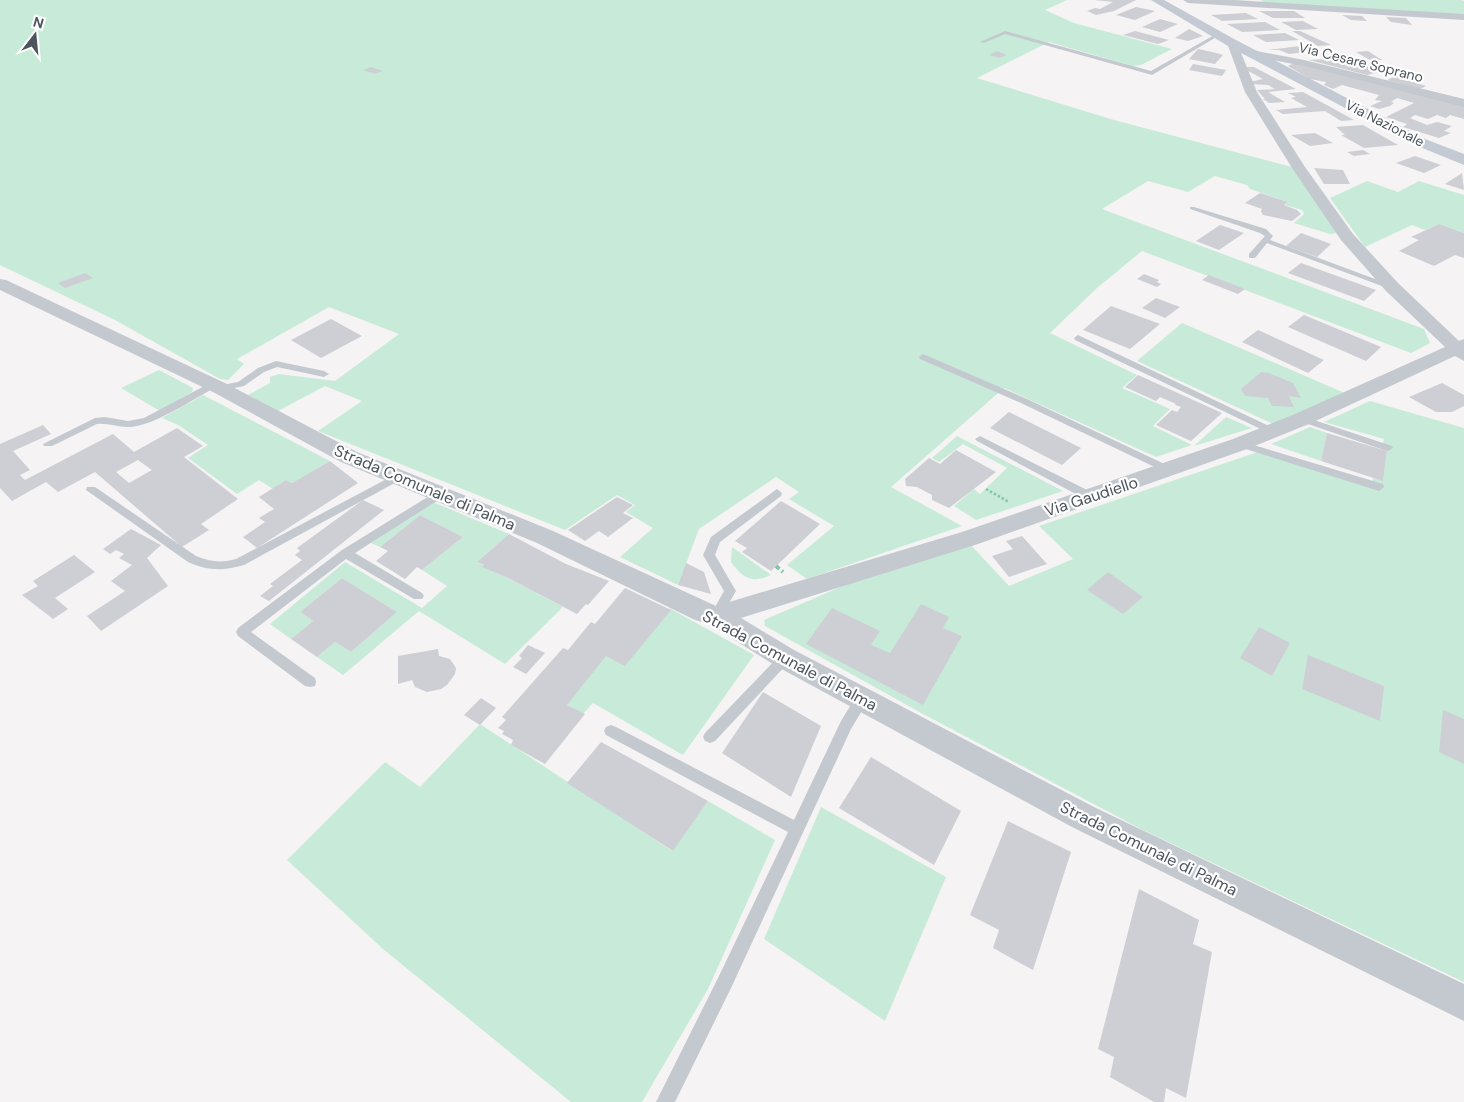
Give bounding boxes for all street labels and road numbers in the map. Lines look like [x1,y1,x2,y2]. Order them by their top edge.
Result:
street label: Via Cesare Soprano [1297,38,1425,86]
street label: Via Nazionale [1343,95,1428,151]
street label: Strada Comunale di Palma [331,440,518,535]
street label: Via Gaudiello [1042,471,1141,521]
street label: Strada Comunale di Palma [699,605,881,715]
street label: Strada Comunale di Palma [1057,796,1241,901]

